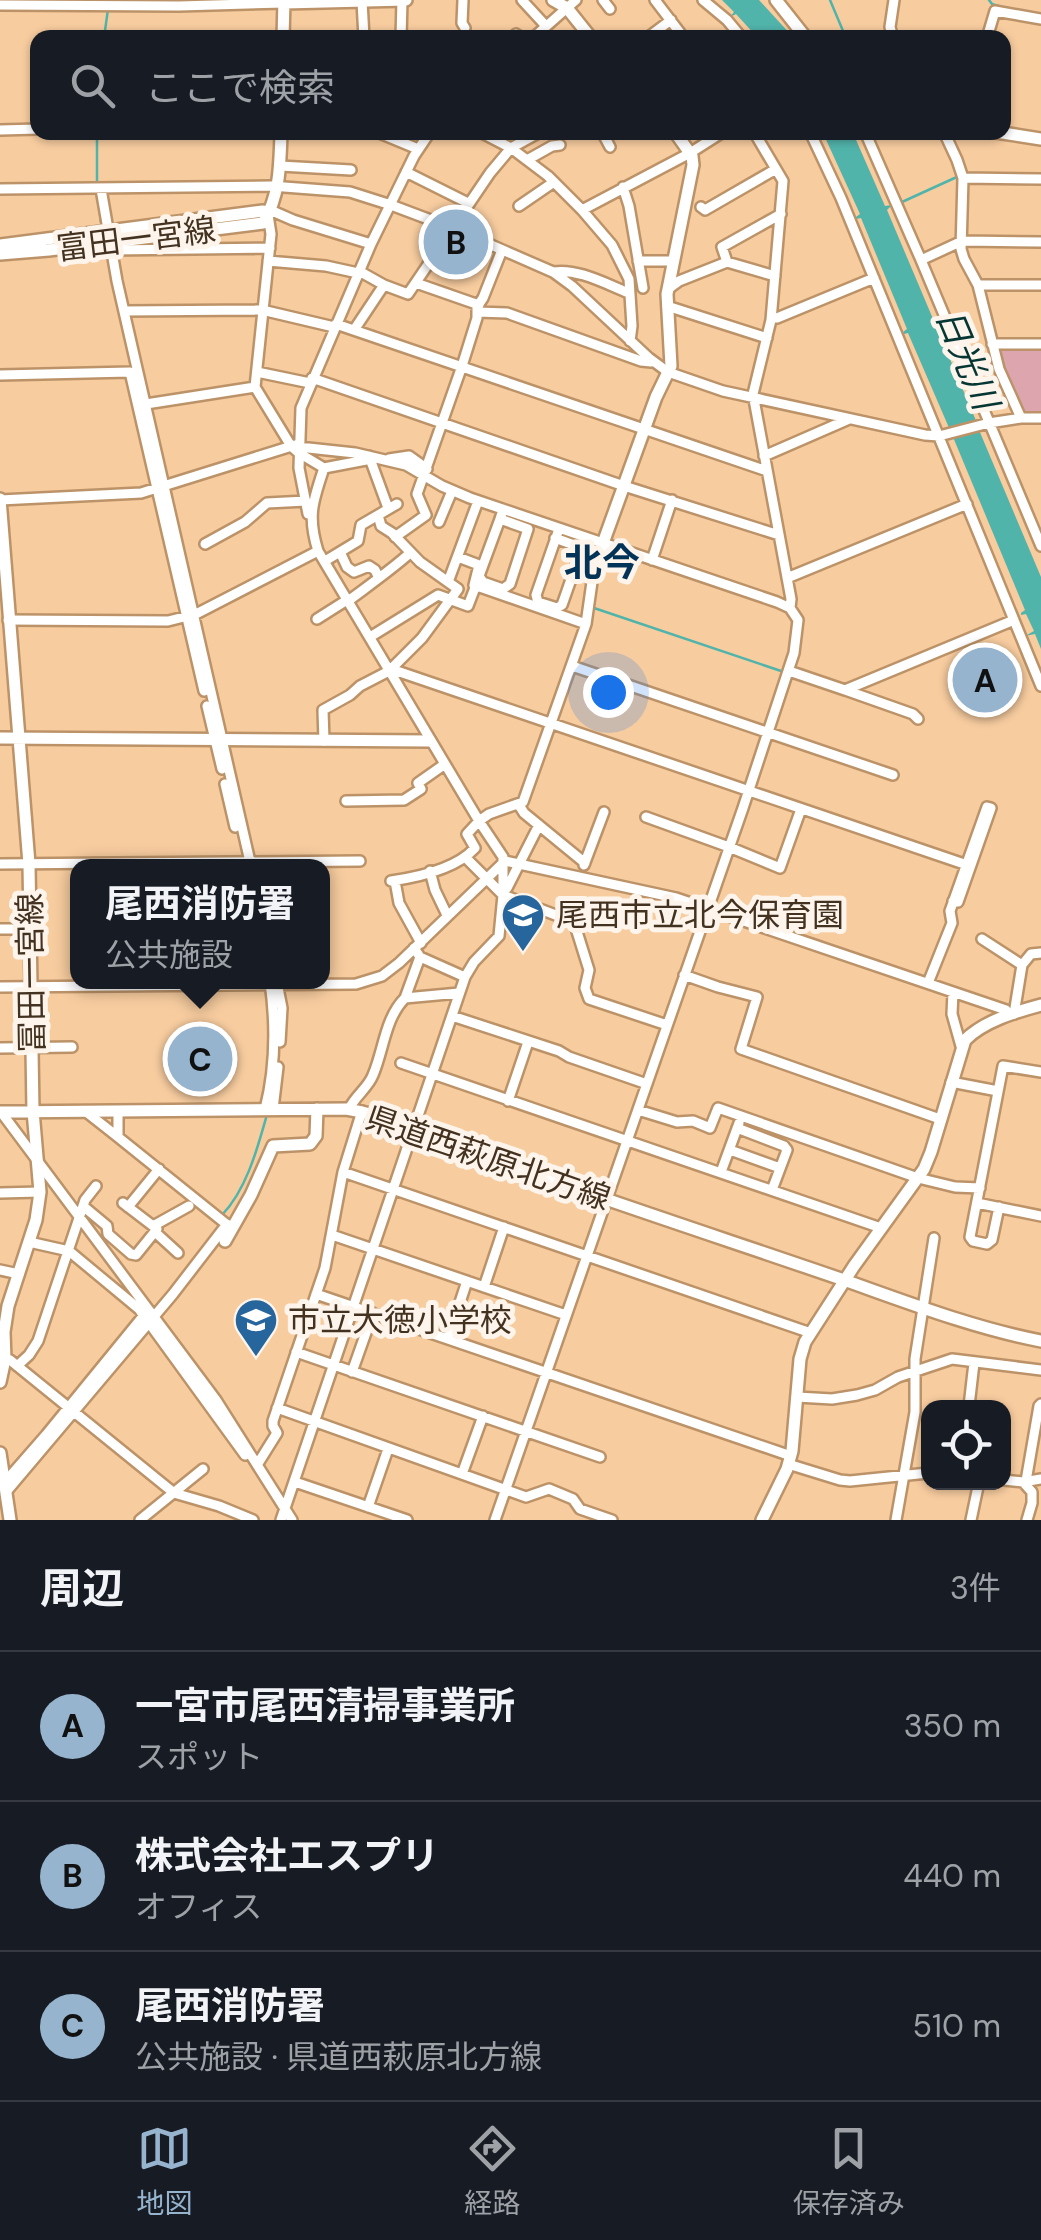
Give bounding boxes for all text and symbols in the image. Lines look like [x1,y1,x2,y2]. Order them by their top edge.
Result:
search box [30,30,1011,140]
icon: search [65,58,120,113]
text: ここで検索 [145,63,335,113]
pin: B [424,204,488,280]
street label: 富田一宮線 [54,208,218,270]
water label: 日光川 [925,302,1010,420]
district label: 北今 [564,538,640,588]
pin: A [952,642,1018,718]
your location [583,667,634,718]
popup [70,859,330,989]
text: 尾西消防署 [105,879,295,929]
school or university icon: 尾西市立北今保育園 [500,892,546,953]
street label: 冨田一宮線 [9,893,53,1053]
place label: 尾西市立北今保育園 [556,894,844,936]
text: 公共施設 [105,934,233,976]
pin: C [168,1022,232,1096]
street label: 県道西萩原北方線 [360,1096,616,1220]
school or university icon: 市立大徳小学校 [233,1297,279,1358]
place label: 市立大徳小学校 [288,1299,512,1341]
map controls [921,1400,1011,1490]
button: locate [921,1400,1011,1490]
text: 周辺 [40,1561,124,1616]
text: 3件 [950,1567,1001,1609]
text: 一宮市尾西清掃事業所 [135,1681,515,1731]
text: A [61,1705,84,1747]
text: 350 m [904,1705,1001,1747]
text: スポット [135,1736,263,1778]
text: 株式会社エスプリ [135,1831,439,1881]
text: B [62,1855,83,1897]
text: 440 m [903,1855,1001,1897]
text: オフィス [135,1886,262,1928]
text: 尾西消防署 [135,1981,325,2031]
text: C [61,2005,84,2047]
text: 510 m [913,2005,1001,2047]
text: 公共施設 · 県道西萩原北方線 [135,2036,542,2078]
tab: 地図 [136,2121,192,2222]
tab: 経路 [464,2121,521,2222]
tab: 保存済み [793,2121,905,2222]

